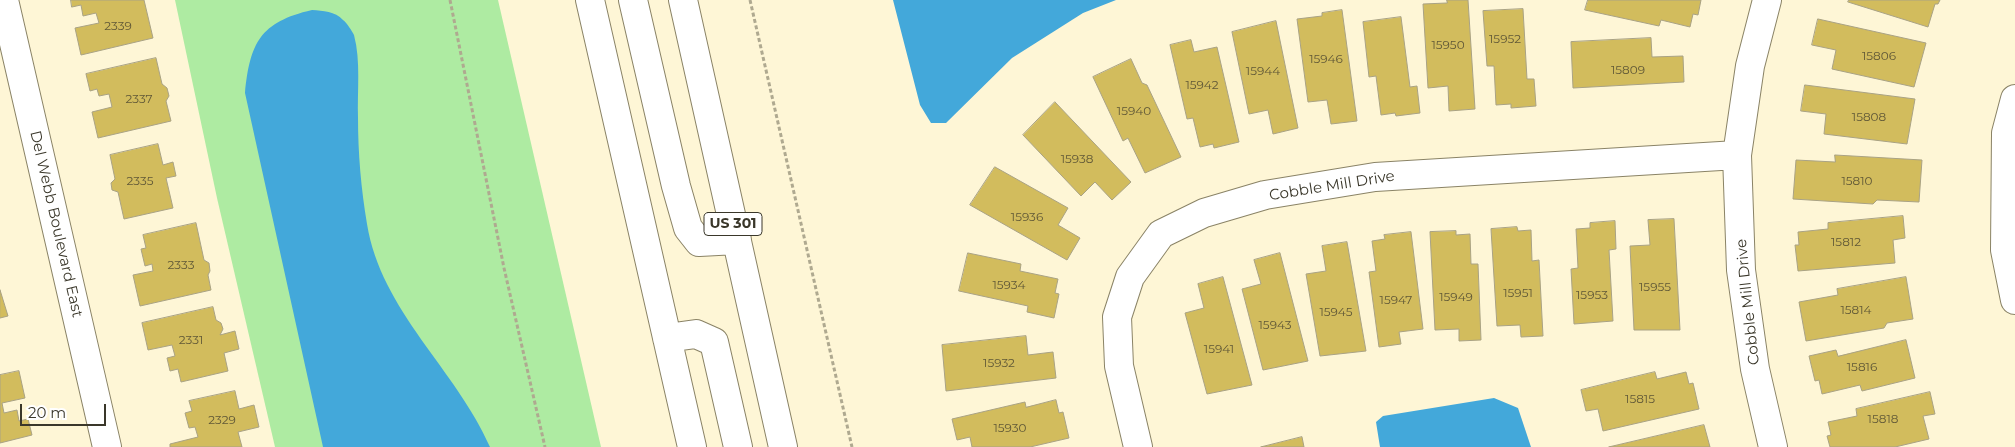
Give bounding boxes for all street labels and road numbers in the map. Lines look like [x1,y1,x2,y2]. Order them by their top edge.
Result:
street label: Del Webb Boulevard East [26,129,86,319]
street label: Cobble Mill Drive [1268,167,1396,205]
road number: US 301 [704,212,762,235]
street label: Cobble Mill Drive [1732,238,1764,366]

